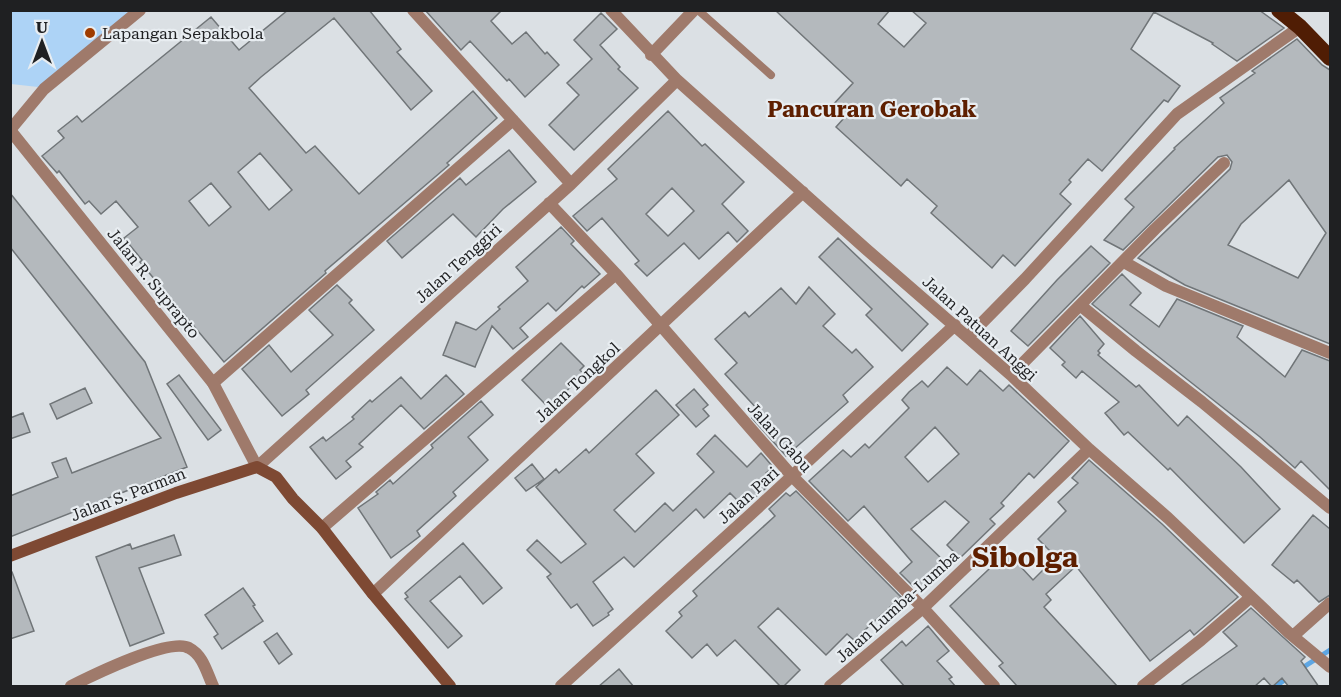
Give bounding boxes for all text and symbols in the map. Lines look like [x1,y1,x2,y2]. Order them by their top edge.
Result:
north arrow [12,12,72,72]
text: U [36,18,48,37]
place label: Lapangan Sepakbola [102,24,264,43]
marker: Lapangan Sepakbola [83,26,97,40]
district label: Pancuran Gerobak [767,97,977,122]
street label: Jalan Tenggiri [411,220,505,307]
street label: Jalan R. Suprapto [103,224,204,342]
street label: Jalan Patuan Anggi [918,272,1041,385]
street label: Jalan Tongkol [531,338,624,426]
street label: Jalan Gabu [743,399,816,476]
street label: Jalan Pari [714,463,783,528]
street label: Jalan S. Parman [68,464,188,525]
district label: Sibolga [972,541,1079,574]
street label: Jalan Lumba-Lumba [832,546,963,666]

